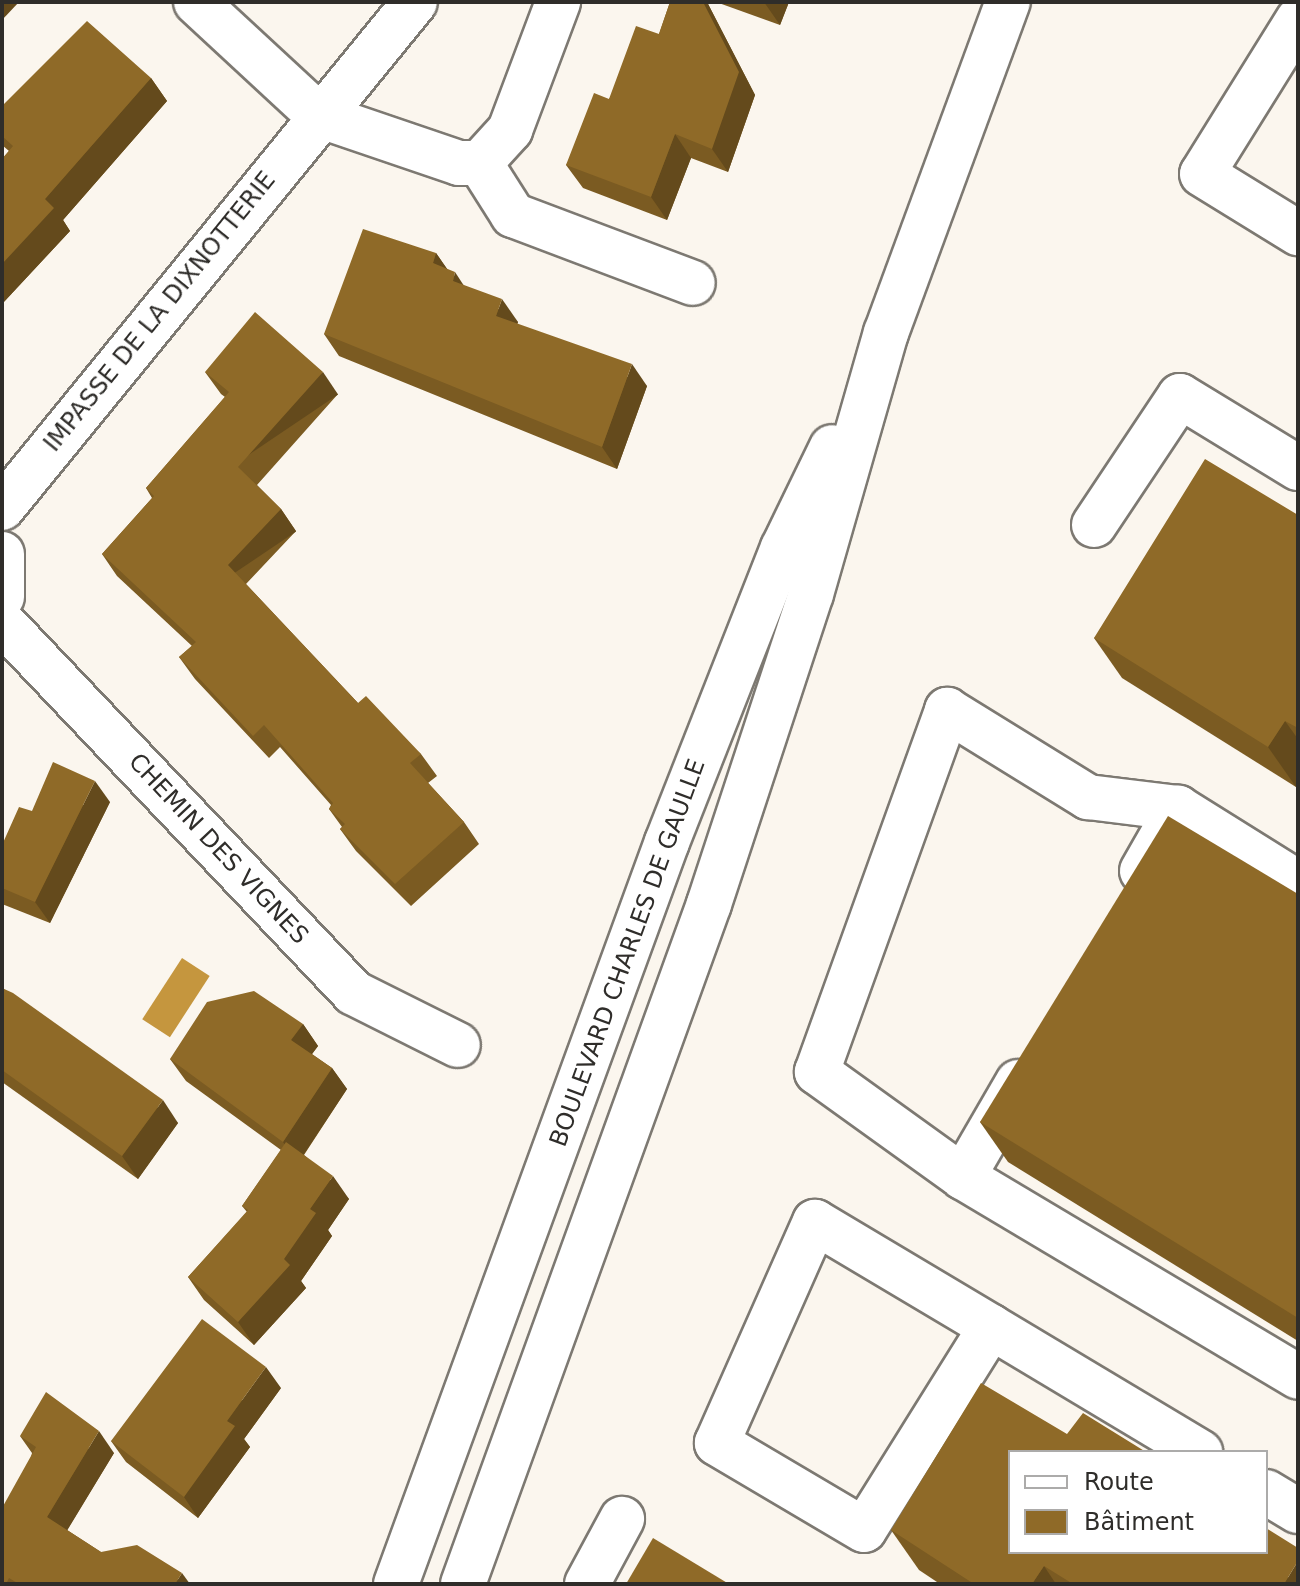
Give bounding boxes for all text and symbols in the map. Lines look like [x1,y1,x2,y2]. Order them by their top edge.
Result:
street label: IMPASSE DE LA DIXNOTTERIE [38,166,282,458]
street label: CHEMIN DES VIGNES [122,748,314,950]
street label: BOULEVARD CHARLES DE GAULLE [544,755,712,1151]
legend [1008,1450,1268,1554]
text: Route [1084,1468,1154,1496]
text: Bâtiment [1084,1508,1194,1536]

